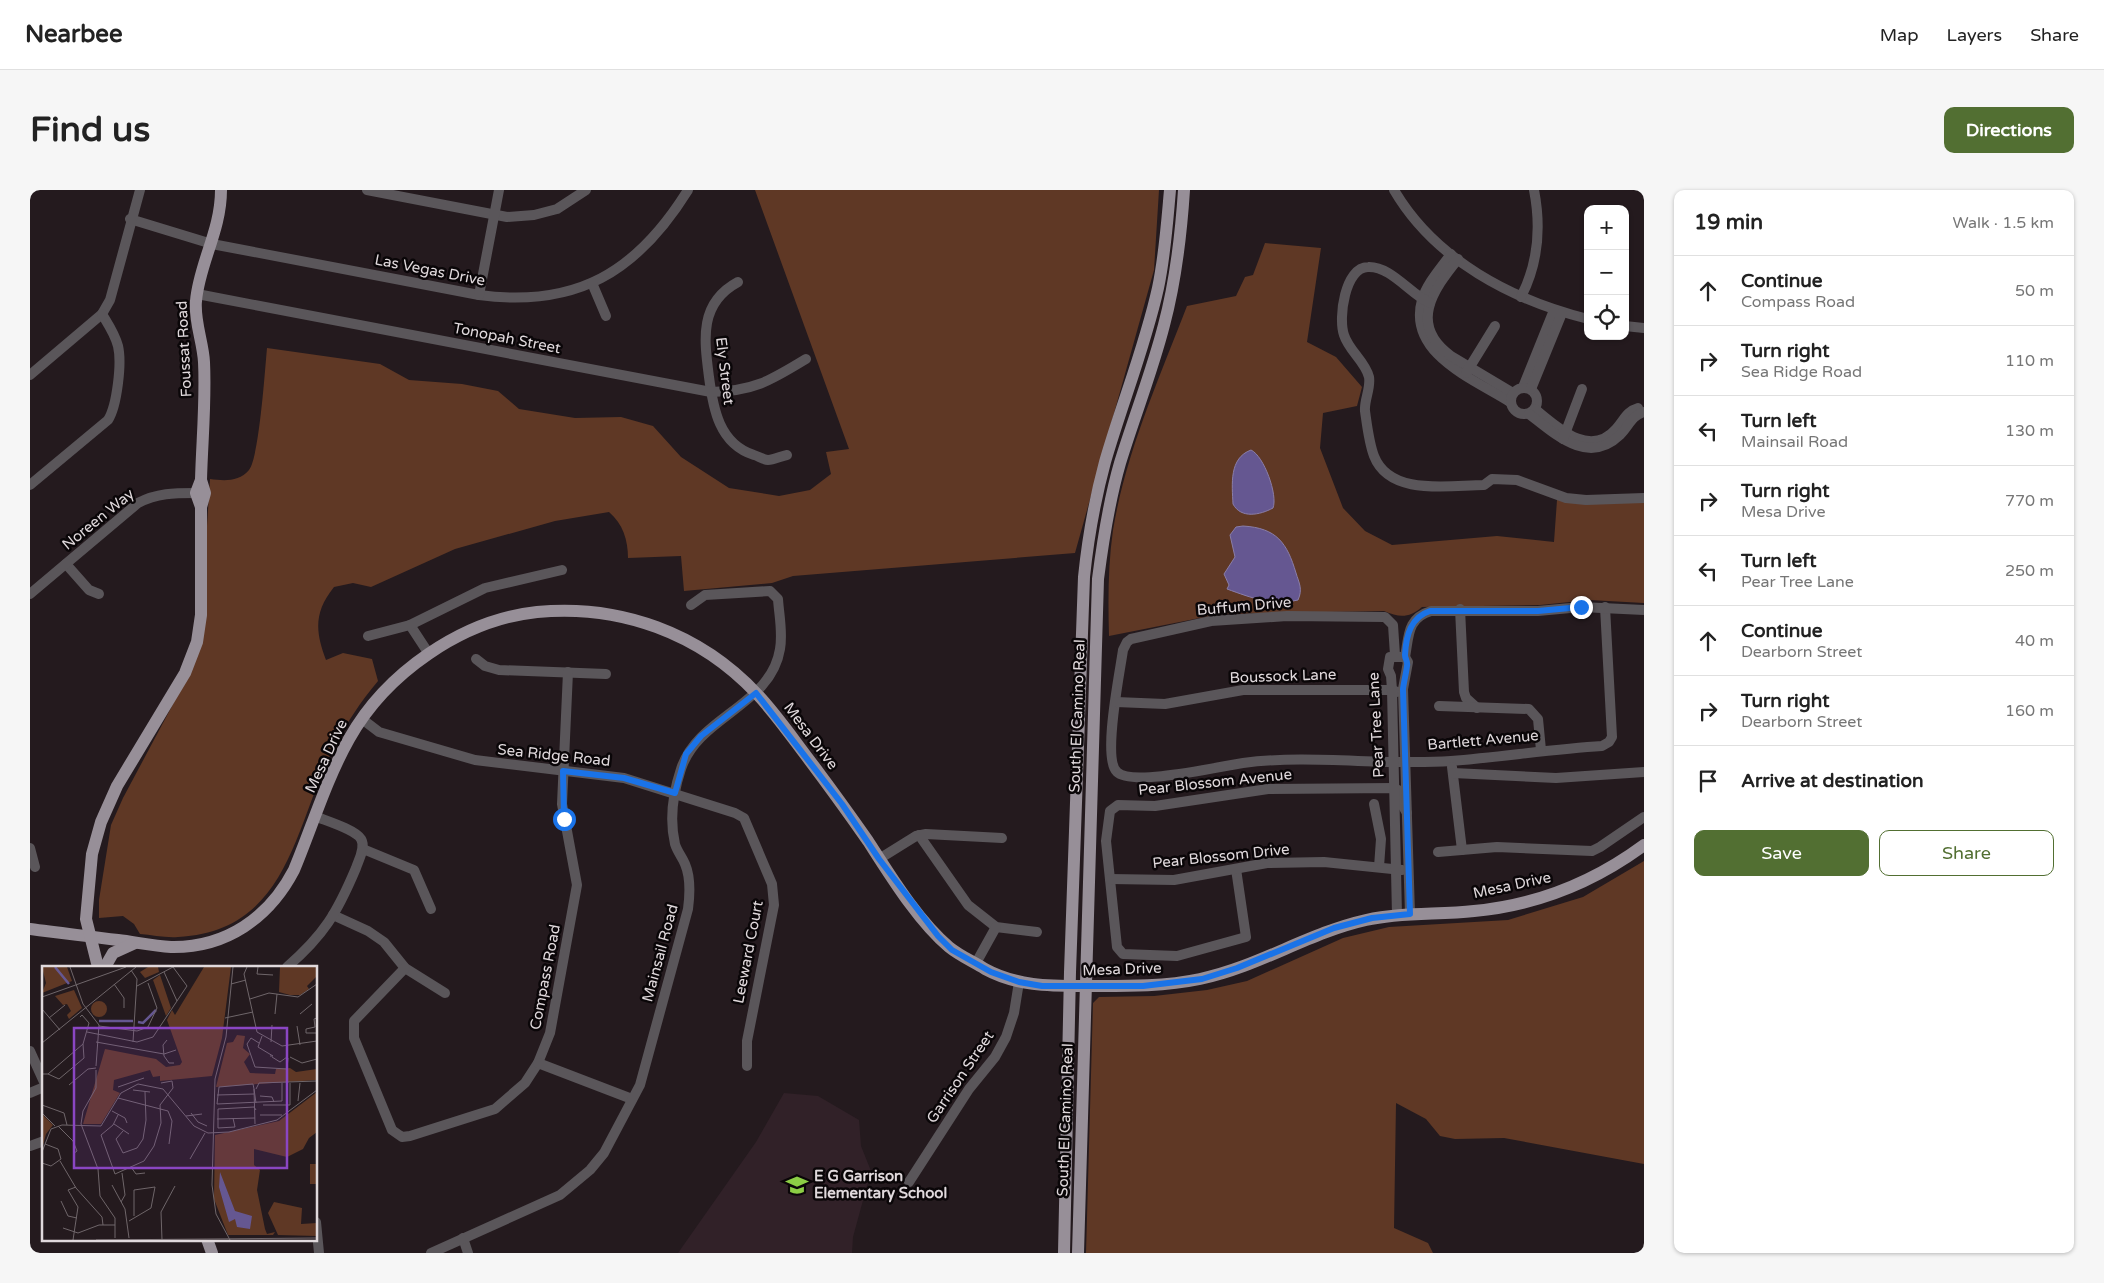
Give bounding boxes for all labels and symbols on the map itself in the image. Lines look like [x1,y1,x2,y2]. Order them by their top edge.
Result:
street label: Las Vegas Drive [373,250,487,290]
street label: Foussat Road [172,300,196,398]
street label: Tonopah Street [452,319,563,357]
street label: Ely Street [712,336,738,406]
street label: Noreen Way [58,485,138,553]
street label: Buffum Drive [1196,593,1292,619]
route end [1570,596,1593,619]
street label: South El Camino Real [1065,639,1089,793]
street label: Boussock Lane [1229,665,1337,687]
street label: Pear Tree Lane [1364,672,1388,778]
street label: Mesa Drive [780,699,842,773]
street label: Mesa Drive [301,716,351,796]
street label: Bartlett Avenue [1427,726,1539,754]
street label: Sea Ridge Road [497,740,611,770]
street label: Pear Blossom Avenue [1137,765,1293,799]
route start [553,808,576,831]
street label: Pear Blossom Drive [1152,840,1290,872]
street label: Mesa Drive [1471,868,1553,902]
street label: Leeward Court [729,899,767,1005]
street label: Mainsail Road [638,902,682,1004]
street label: Compass Road [526,923,564,1031]
street label: Mesa Drive [1082,959,1162,979]
inset map [42,966,318,1240]
street label: Garrison Street [923,1027,998,1126]
street label: South El Camino Real [1053,1043,1077,1197]
place label: E G Garrison Elementary School [814,1167,947,1203]
school or university icon: E G Garrison Elementary School [784,1172,810,1198]

